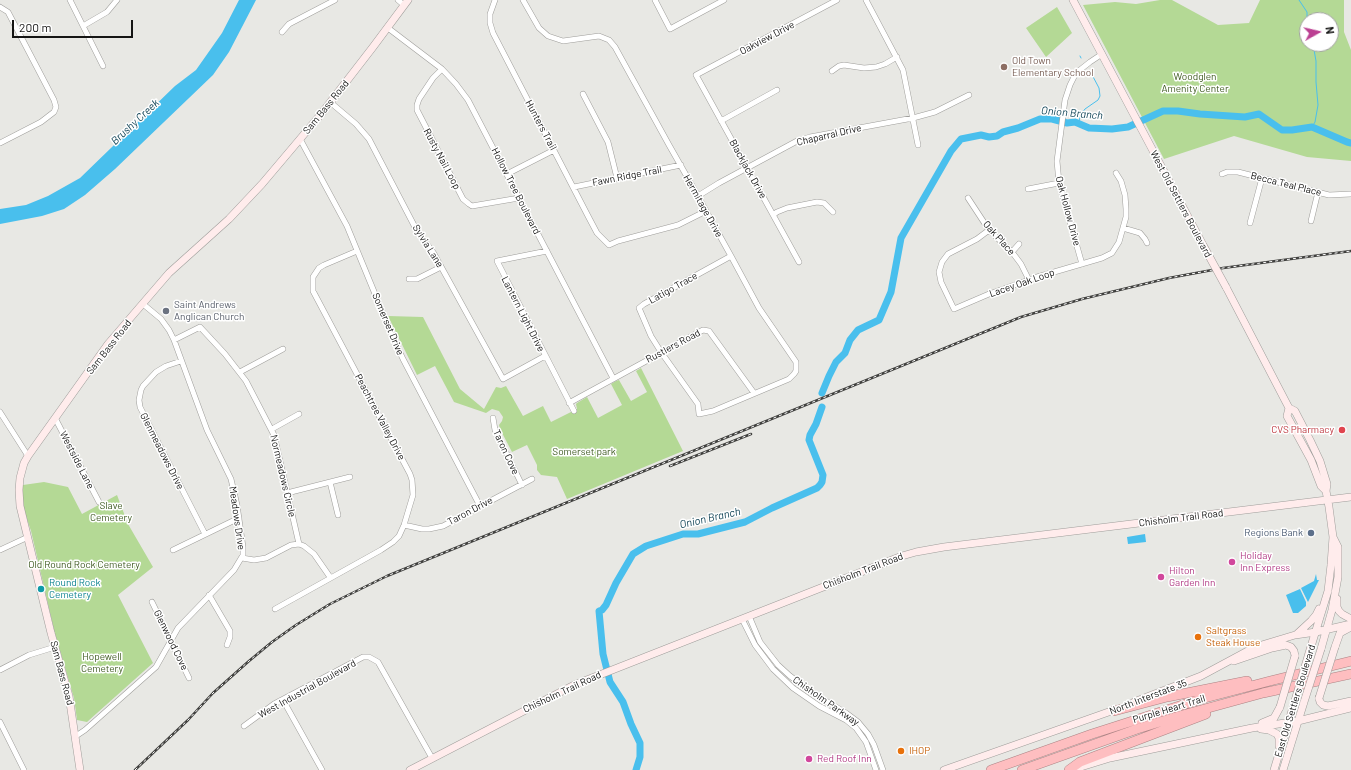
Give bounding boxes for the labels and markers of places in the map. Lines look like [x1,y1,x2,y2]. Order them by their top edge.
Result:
place label: Old Town Elementary School [1012,55,1093,78]
marker: Old Town Elementary School [999,62,1009,72]
place label: Saint Andrews Anglican Church [174,299,244,322]
marker: Saint Andrews Anglican Church [161,306,171,316]
place label: CVS Pharmacy [1271,424,1334,436]
marker: CVS Pharmacy [1337,425,1347,435]
place label: Regions Bank [1244,527,1303,539]
marker: Regions Bank [1306,528,1316,538]
place label: Holiday Inn Express [1240,550,1290,574]
marker: Holiday Inn Express [1227,557,1237,567]
place label: Hilton Garden Inn [1169,565,1215,588]
marker: Hilton Garden Inn [1156,572,1166,582]
place label: Round Rock Cemetery [49,577,100,600]
marker: Round Rock Cemetery [36,584,46,594]
place label: Saltgrass Steak House [1206,625,1260,648]
marker: Saltgrass Steak House [1193,632,1203,642]
place label: IHOP [909,745,930,757]
marker: IHOP [896,746,906,756]
place label: Red Roof Inn [817,753,872,765]
marker: Red Roof Inn [804,754,814,764]

